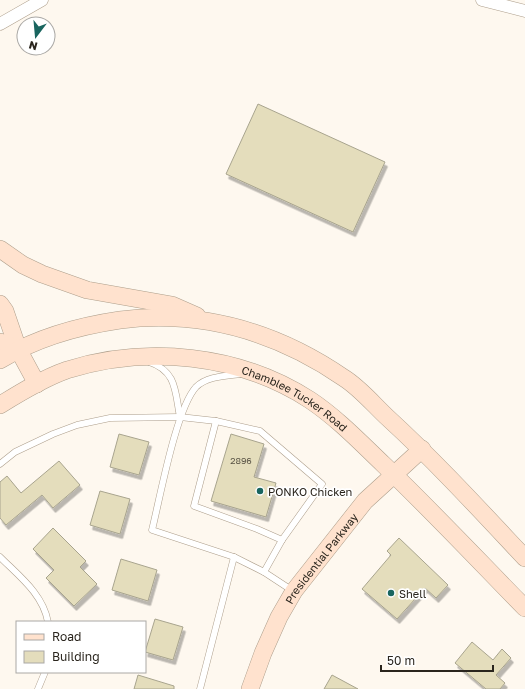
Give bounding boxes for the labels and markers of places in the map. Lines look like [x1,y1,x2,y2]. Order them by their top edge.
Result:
place label: PONKO Chicken [268,485,352,498]
marker: PONKO Chicken [255,486,265,496]
place label: Shell [399,587,427,600]
marker: Shell [386,588,396,598]

